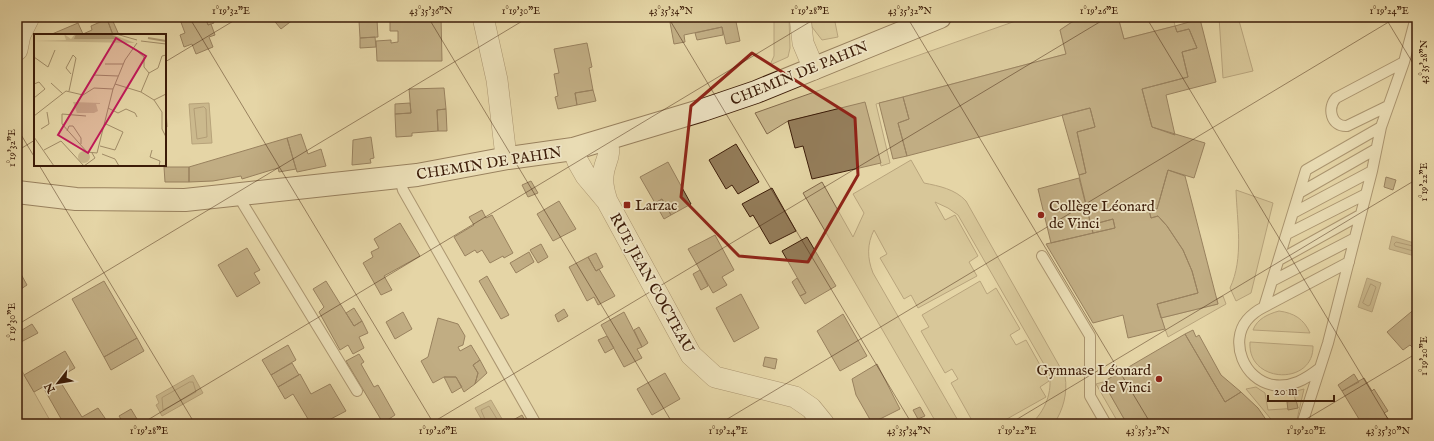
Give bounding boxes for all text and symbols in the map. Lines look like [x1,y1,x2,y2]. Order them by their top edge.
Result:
text: 1°19'32"E [212,5,250,18]
text: 43°35'36"N [409,5,453,18]
text: 1°19'30"E [502,5,540,18]
text: 43°35'34"N [649,5,693,18]
text: 1°19'28"E [791,5,829,18]
text: 43°35'32"N [888,5,932,18]
text: 1°19'26"E [1080,5,1118,18]
text: 1°19'24"E [1369,5,1409,18]
inset map [34,34,166,166]
street label: CHEMIN DE PAHIN [727,37,871,110]
text: 43°35'28"N [1418,40,1431,84]
text: 1°19'32"E [6,129,19,167]
street label: CHEMIN DE PAHIN [415,143,563,184]
text: 1°19'22"E [1418,162,1431,202]
place label: Larzac [635,196,678,215]
place label: Collège Léonard de Vinci [1049,197,1156,233]
marker: Larzac [622,200,632,210]
street label: RUE JEAN COCTEAU [605,210,698,357]
marker: Collège Léonard de Vinci [1036,210,1046,220]
text: 1°19'30"E [6,303,19,341]
text: 1°19'20"E [1418,336,1431,376]
place label: Gymnase Léonard de Vinci [1037,361,1152,397]
north arrow [38,363,78,403]
marker: Gymnase Léonard de Vinci [1154,374,1164,384]
scale bar [1268,377,1334,403]
text: N [42,380,59,396]
text: 20 m [1274,384,1297,399]
text: 1°19'28"E [130,425,168,438]
text: 1°19'26"E [419,425,457,438]
text: 1°19'24"E [708,425,748,438]
text: 43°35'34"N [887,425,931,438]
text: 1°19'22"E [997,425,1037,438]
text: 43°35'32"N [1126,425,1170,438]
text: 1°19'20"E [1286,425,1326,438]
text: 43°35'30"N [1366,425,1410,438]

